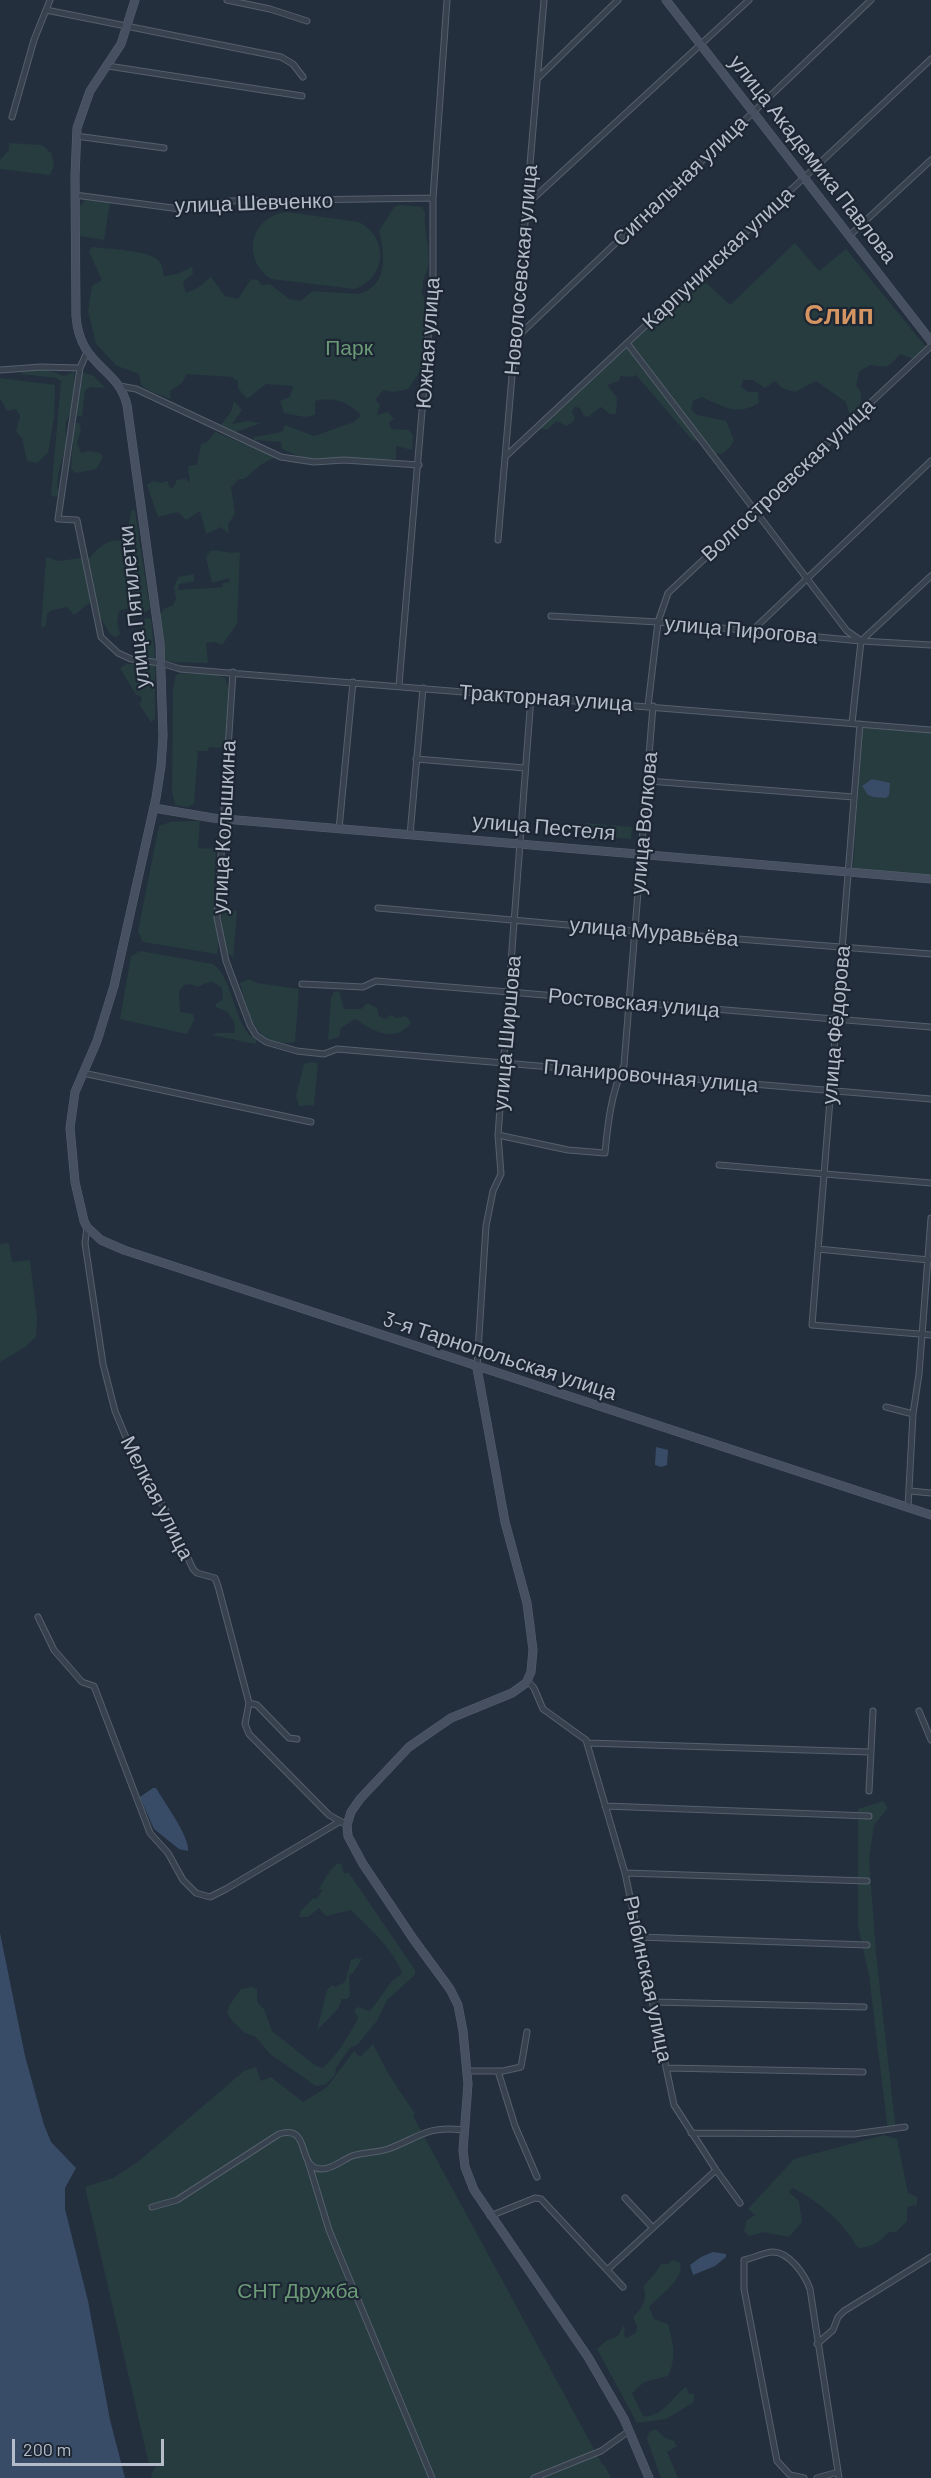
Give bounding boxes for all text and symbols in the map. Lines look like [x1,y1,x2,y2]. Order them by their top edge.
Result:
street label: улица Академика Павлова [724,50,902,268]
street label: Сигнальная улица [607,110,753,252]
street label: Новолосевская улица [499,164,543,376]
street label: Карпунинская улица [637,181,799,335]
street label: улица Шевченко [174,188,334,218]
street label: Южная улица [411,276,445,410]
district label: Слип [804,299,874,331]
park label: Парк [325,335,373,361]
street label: Волгостроевская улица [696,393,880,567]
street label: улица Пятилетки [113,524,155,690]
street label: улица Пирогова [663,611,819,649]
street label: Тракторная улица [458,679,634,717]
street label: улица Колышкина [207,740,241,914]
street label: улица Волкова [625,751,663,895]
street label: улица Пестеля [472,808,616,846]
street label: улица Муравьёва [568,912,740,952]
street label: улица Фёдорова [816,944,856,1106]
street label: улица Ширшова [488,954,526,1112]
street label: Ростовская улица [547,983,721,1023]
street label: Планировочная улица [543,1054,759,1098]
street label: 3-я Тарнопольская улица [380,1306,620,1406]
street label: Мелкая улица [115,1432,199,1564]
street label: Рыбинская улица [618,1893,678,2065]
park label: СНТ Дружба [237,2278,359,2304]
scale bar [15,2427,166,2465]
text: 200 m [23,2438,71,2460]

